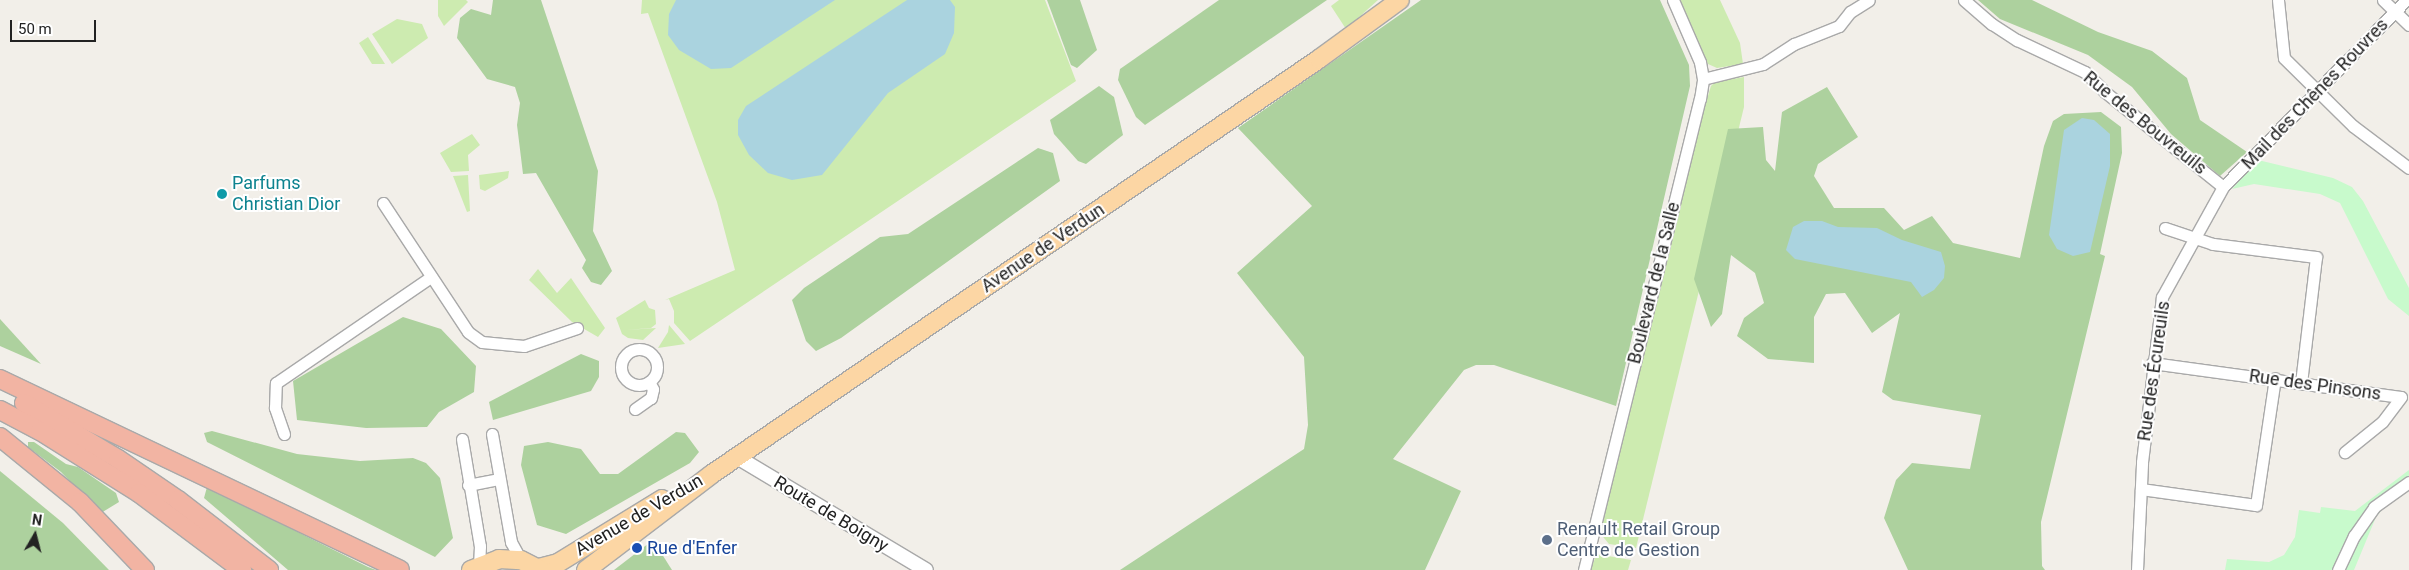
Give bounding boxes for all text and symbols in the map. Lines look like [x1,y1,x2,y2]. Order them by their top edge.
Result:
scale bar [12,10,99,42]
street label: Mail des Chênes Rouvres [2237,14,2393,174]
text: 50 m [18,20,52,38]
street label: Rue des Bouvreuils [2079,67,2211,179]
place label: Parfums Christian Dior [232,173,340,215]
marker: Parfums Christian Dior [216,188,228,200]
street label: Avenue de Verdun [977,199,1109,297]
street label: Boulevard de la Salle [1623,200,1685,366]
street label: Rue des Écureuils [2133,300,2175,442]
street label: Rue des Pinsons [2248,365,2382,405]
street label: Avenue de Verdun [571,470,707,560]
street label: Route de Boigny [770,471,892,557]
north arrow [10,510,60,560]
text: N [31,512,43,529]
place label: Renault Retail Group Centre de Gestion [1557,519,1720,562]
marker: Renault Retail Group Centre de Gestion [1541,534,1553,546]
place label: Rue d'Enfer [647,537,737,559]
marker: Rue d'Enfer [631,542,643,554]

